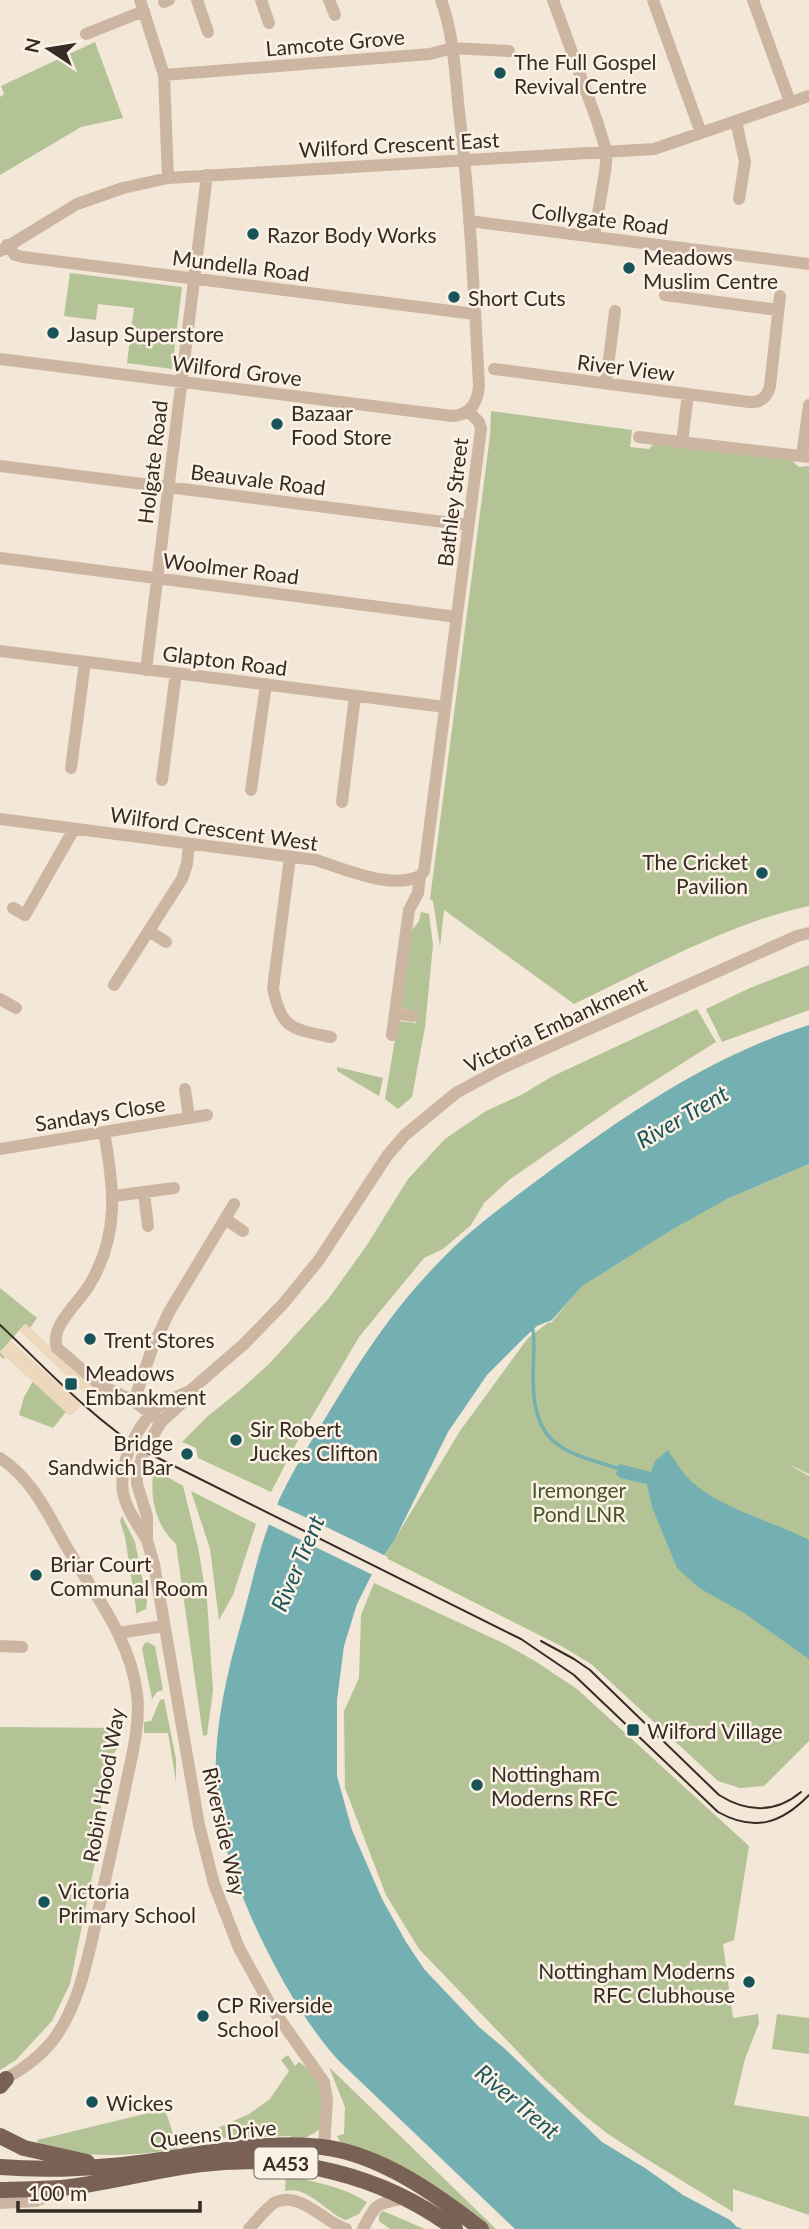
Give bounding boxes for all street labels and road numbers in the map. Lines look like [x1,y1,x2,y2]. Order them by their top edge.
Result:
street label: Lamcote Grove [264,23,406,61]
street label: Wilford Crescent East [298,126,500,162]
street label: Collygate Road [530,197,670,239]
street label: Mundella Road [171,244,311,286]
street label: River View [576,349,677,385]
street label: Wilford Grove [171,350,303,390]
street label: Holgate Road [132,399,172,525]
street label: Bathley Street [432,436,472,568]
street label: Beauvale Road [189,458,327,500]
street label: Woolmer Road [162,547,300,589]
street label: Glapton Road [161,640,289,680]
street label: Wilford Crescent West [108,801,320,855]
street label: Victoria Embankment [460,971,651,1077]
street label: Sandays Close [33,1090,167,1136]
street label: Robin Hood Way [77,1706,129,1864]
street label: Riverside Way [198,1764,252,1898]
street label: Queens Drive [149,2114,277,2152]
road number: A453 [254,2148,318,2178]

